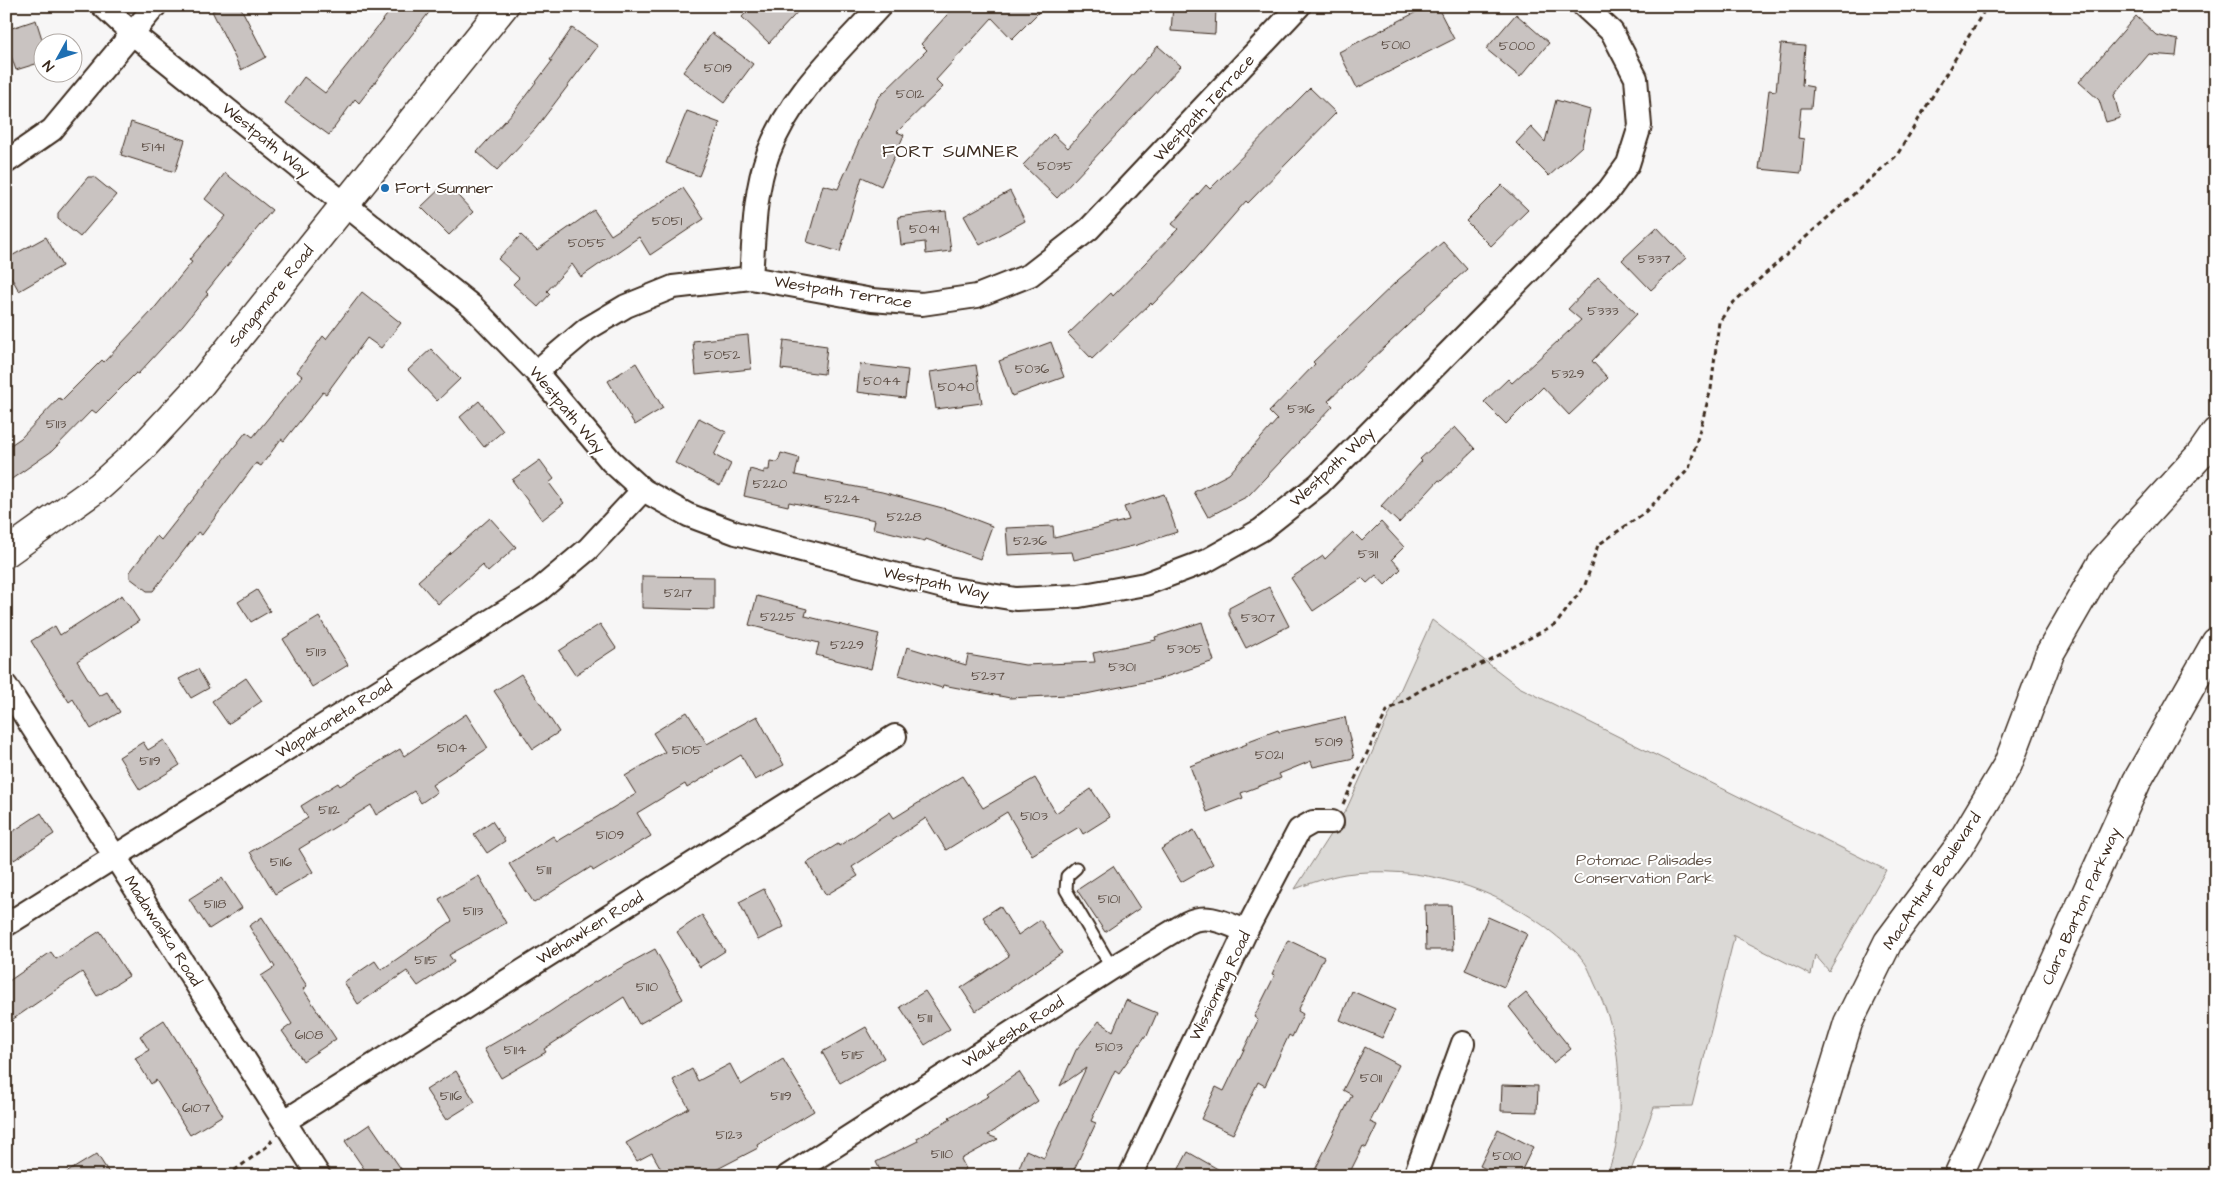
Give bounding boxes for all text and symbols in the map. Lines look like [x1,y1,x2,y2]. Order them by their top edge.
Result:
north arrow [32,32,82,82]
house number: 5010 [1381,35,1411,55]
house number: 5000 [1499,36,1535,56]
street label: Westpath Terrace [1148,49,1260,166]
text: N [38,56,59,76]
house number: 5019 [704,58,732,78]
house number: 5012 [896,84,924,104]
street label: Westpath Way [216,97,315,183]
house number: 5141 [141,137,165,157]
district label: FORT SUMNER [882,139,1020,164]
house number: 5035 [1037,156,1073,176]
place label: Fort Sumner [395,177,493,199]
marker: Fort Sumner [379,182,391,194]
house number: 5051 [652,211,682,231]
house number: 5041 [909,219,939,239]
house number: 5055 [568,233,606,253]
street label: Sangamore Road [223,241,320,352]
house number: 5337 [1638,249,1671,269]
street label: Westpath Terrace [773,270,914,314]
house number: 5333 [1587,301,1619,321]
house number: 5052 [704,345,740,365]
house number: 5036 [1015,359,1050,379]
street label: Westpath Way [523,362,610,459]
house number: 5329 [1551,364,1585,384]
house number: 5044 [863,371,901,391]
house number: 5040 [937,377,975,397]
house number: 5316 [1287,399,1315,419]
house number: 5113 [46,414,66,434]
street label: Westpath Way [1285,422,1380,513]
house number: 5220 [753,474,788,494]
house number: 5224 [824,489,860,509]
house number: 5228 [886,507,922,527]
house number: 5236 [1013,531,1047,551]
house number: 5311 [1358,544,1379,564]
street label: Westpath Way [881,561,991,606]
house number: 5217 [664,583,693,603]
house number: 5225 [760,607,796,627]
house number: 5307 [1241,608,1276,628]
house number: 5229 [830,635,864,655]
house number: 5305 [1167,639,1203,659]
house number: 5113 [306,642,326,662]
house number: 5301 [1108,657,1136,677]
house number: 5237 [971,666,1005,686]
street label: Wapakoneta Road [272,674,396,764]
house number: 5019 [1315,732,1343,752]
house number: 5104 [437,738,467,758]
house number: 5105 [672,740,702,760]
house number: 5021 [1255,745,1283,765]
house number: 5119 [139,751,161,771]
house number: 5112 [318,800,340,820]
house number: 5103 [1020,806,1048,826]
street label: MacArthur Boulevard [1878,808,1986,954]
street label: Clara Barton Parkway [2036,823,2127,989]
house number: 5109 [596,825,624,845]
park label: Potomac Palisades Conservation Park [1574,849,1714,889]
house number: 5116 [270,852,292,872]
house number: 5111 [536,860,552,880]
street label: Madawaska Road [119,871,207,991]
street label: Wehawken Road [532,886,648,970]
house number: 5101 [1098,889,1120,909]
house number: 5118 [204,894,226,914]
house number: 5113 [463,901,483,921]
street label: Wissioming Road [1184,928,1257,1045]
house number: 5115 [414,950,438,970]
house number: 5110 [636,977,658,997]
street label: Waukesha Road [958,991,1068,1073]
house number: 5111 [917,1008,933,1028]
house number: 6108 [295,1025,323,1045]
house number: 5103 [1095,1037,1123,1057]
house number: 5114 [503,1040,527,1060]
house number: 5115 [841,1045,865,1065]
house number: 5011 [1360,1068,1382,1088]
house number: 5116 [440,1086,462,1106]
house number: 5119 [770,1086,792,1106]
house number: 6107 [182,1098,210,1118]
house number: 5123 [716,1125,742,1145]
house number: 5110 [931,1144,953,1164]
house number: 5010 [1492,1146,1522,1166]

